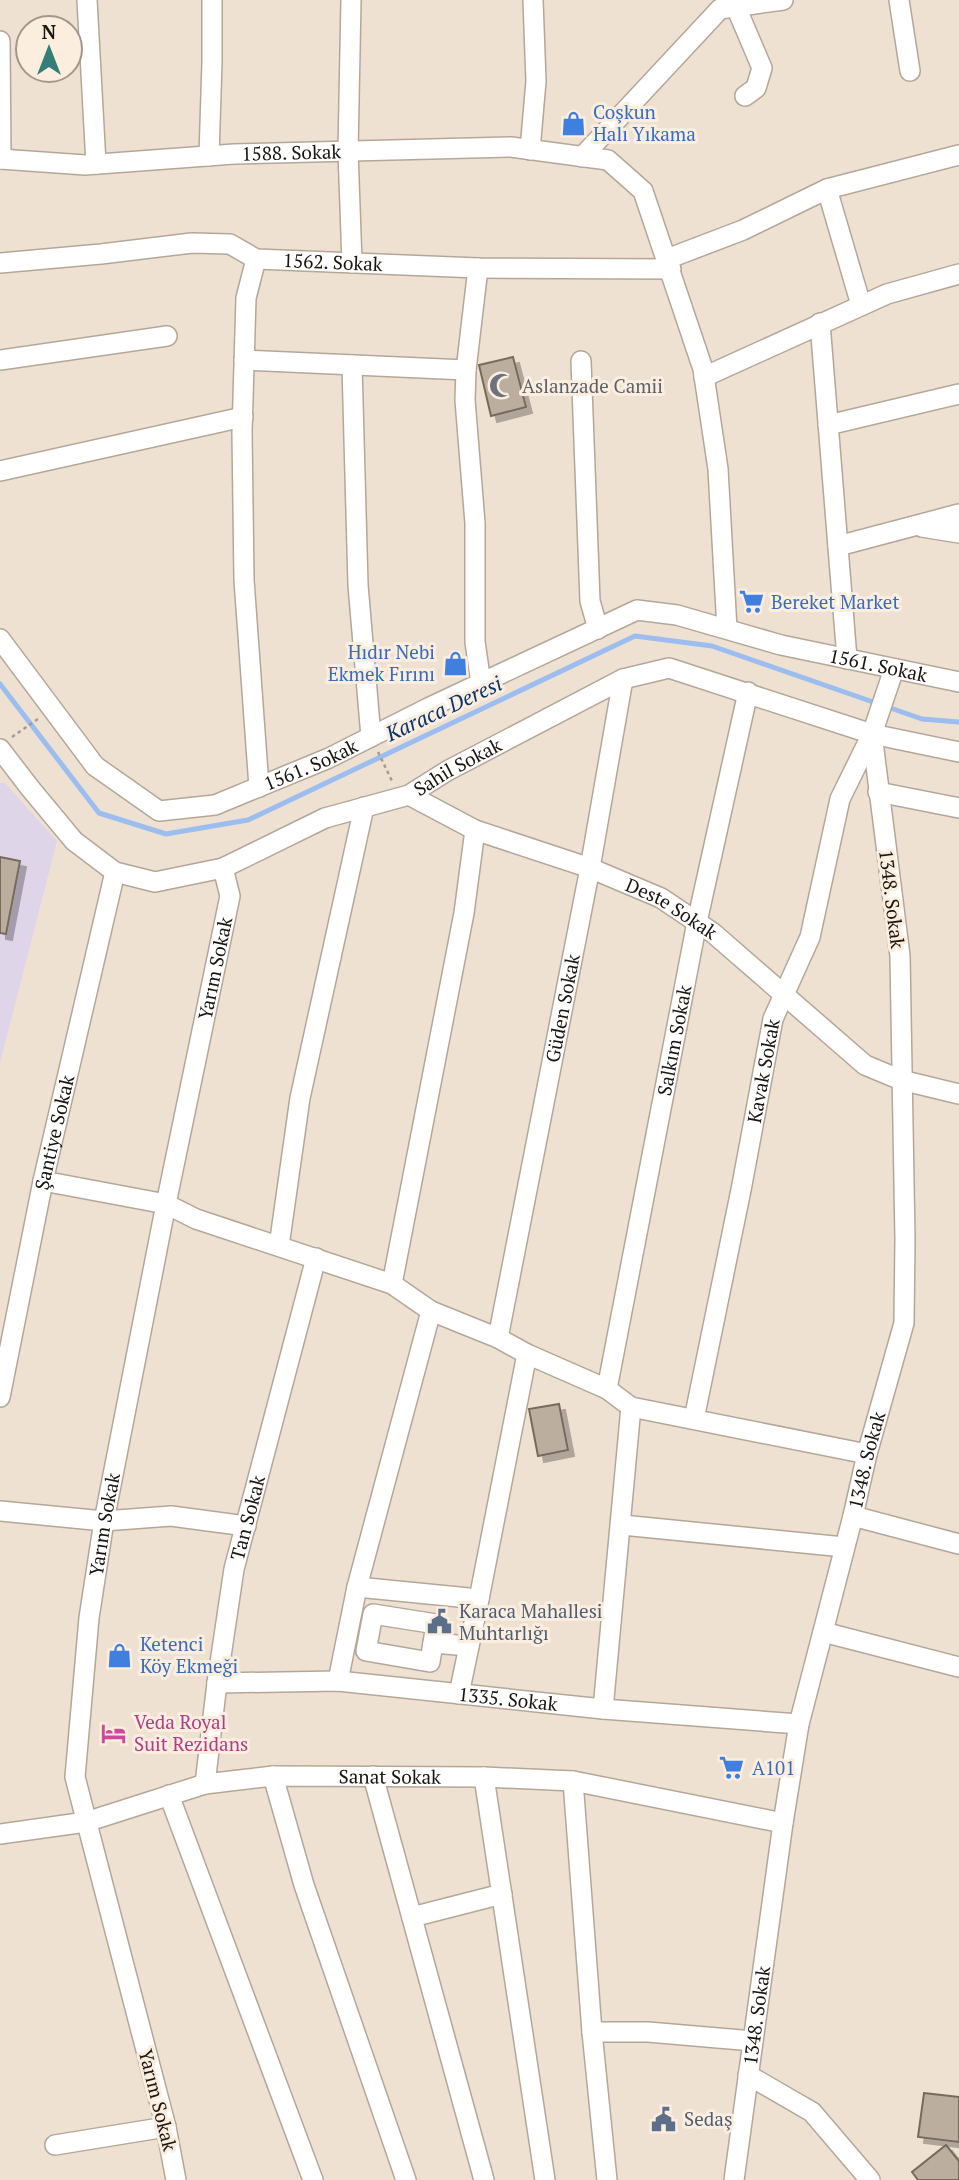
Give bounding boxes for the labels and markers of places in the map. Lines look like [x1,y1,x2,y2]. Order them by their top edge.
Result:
place label: Coşkun Halı Yıkama [593,99,696,146]
shop icon: Coşkun Halı Yıkama [559,109,587,137]
mosque icon: Aslanzade Camii [488,372,516,400]
place label: Aslanzade Camii [522,373,663,398]
supermarket icon: Bereket Market [737,588,765,616]
place label: Bereket Market [771,589,899,614]
place label: Hıdır Nebi Ekmek Fırını [328,639,435,686]
shop icon: Hıdır Nebi Ekmek Fırını [441,649,469,677]
place label: Karaca Mahallesi Muhtarlığı [459,1598,603,1645]
public building icon: Karaca Mahallesi Muhtarlığı [425,1608,453,1636]
place label: Ketenci Köy Ekmeği [140,1631,238,1678]
shop icon: Ketenci Köy Ekmeği [106,1641,134,1669]
place label: Veda Royal Suit Rezidans [134,1709,248,1756]
hotel icon: Veda Royal Suit Rezidans [100,1719,128,1747]
supermarket icon: A101 [718,1754,746,1782]
place label: A101 [752,1755,795,1780]
public building icon: Sedaş [650,2105,678,2133]
place label: Sedaş [684,2106,732,2131]

